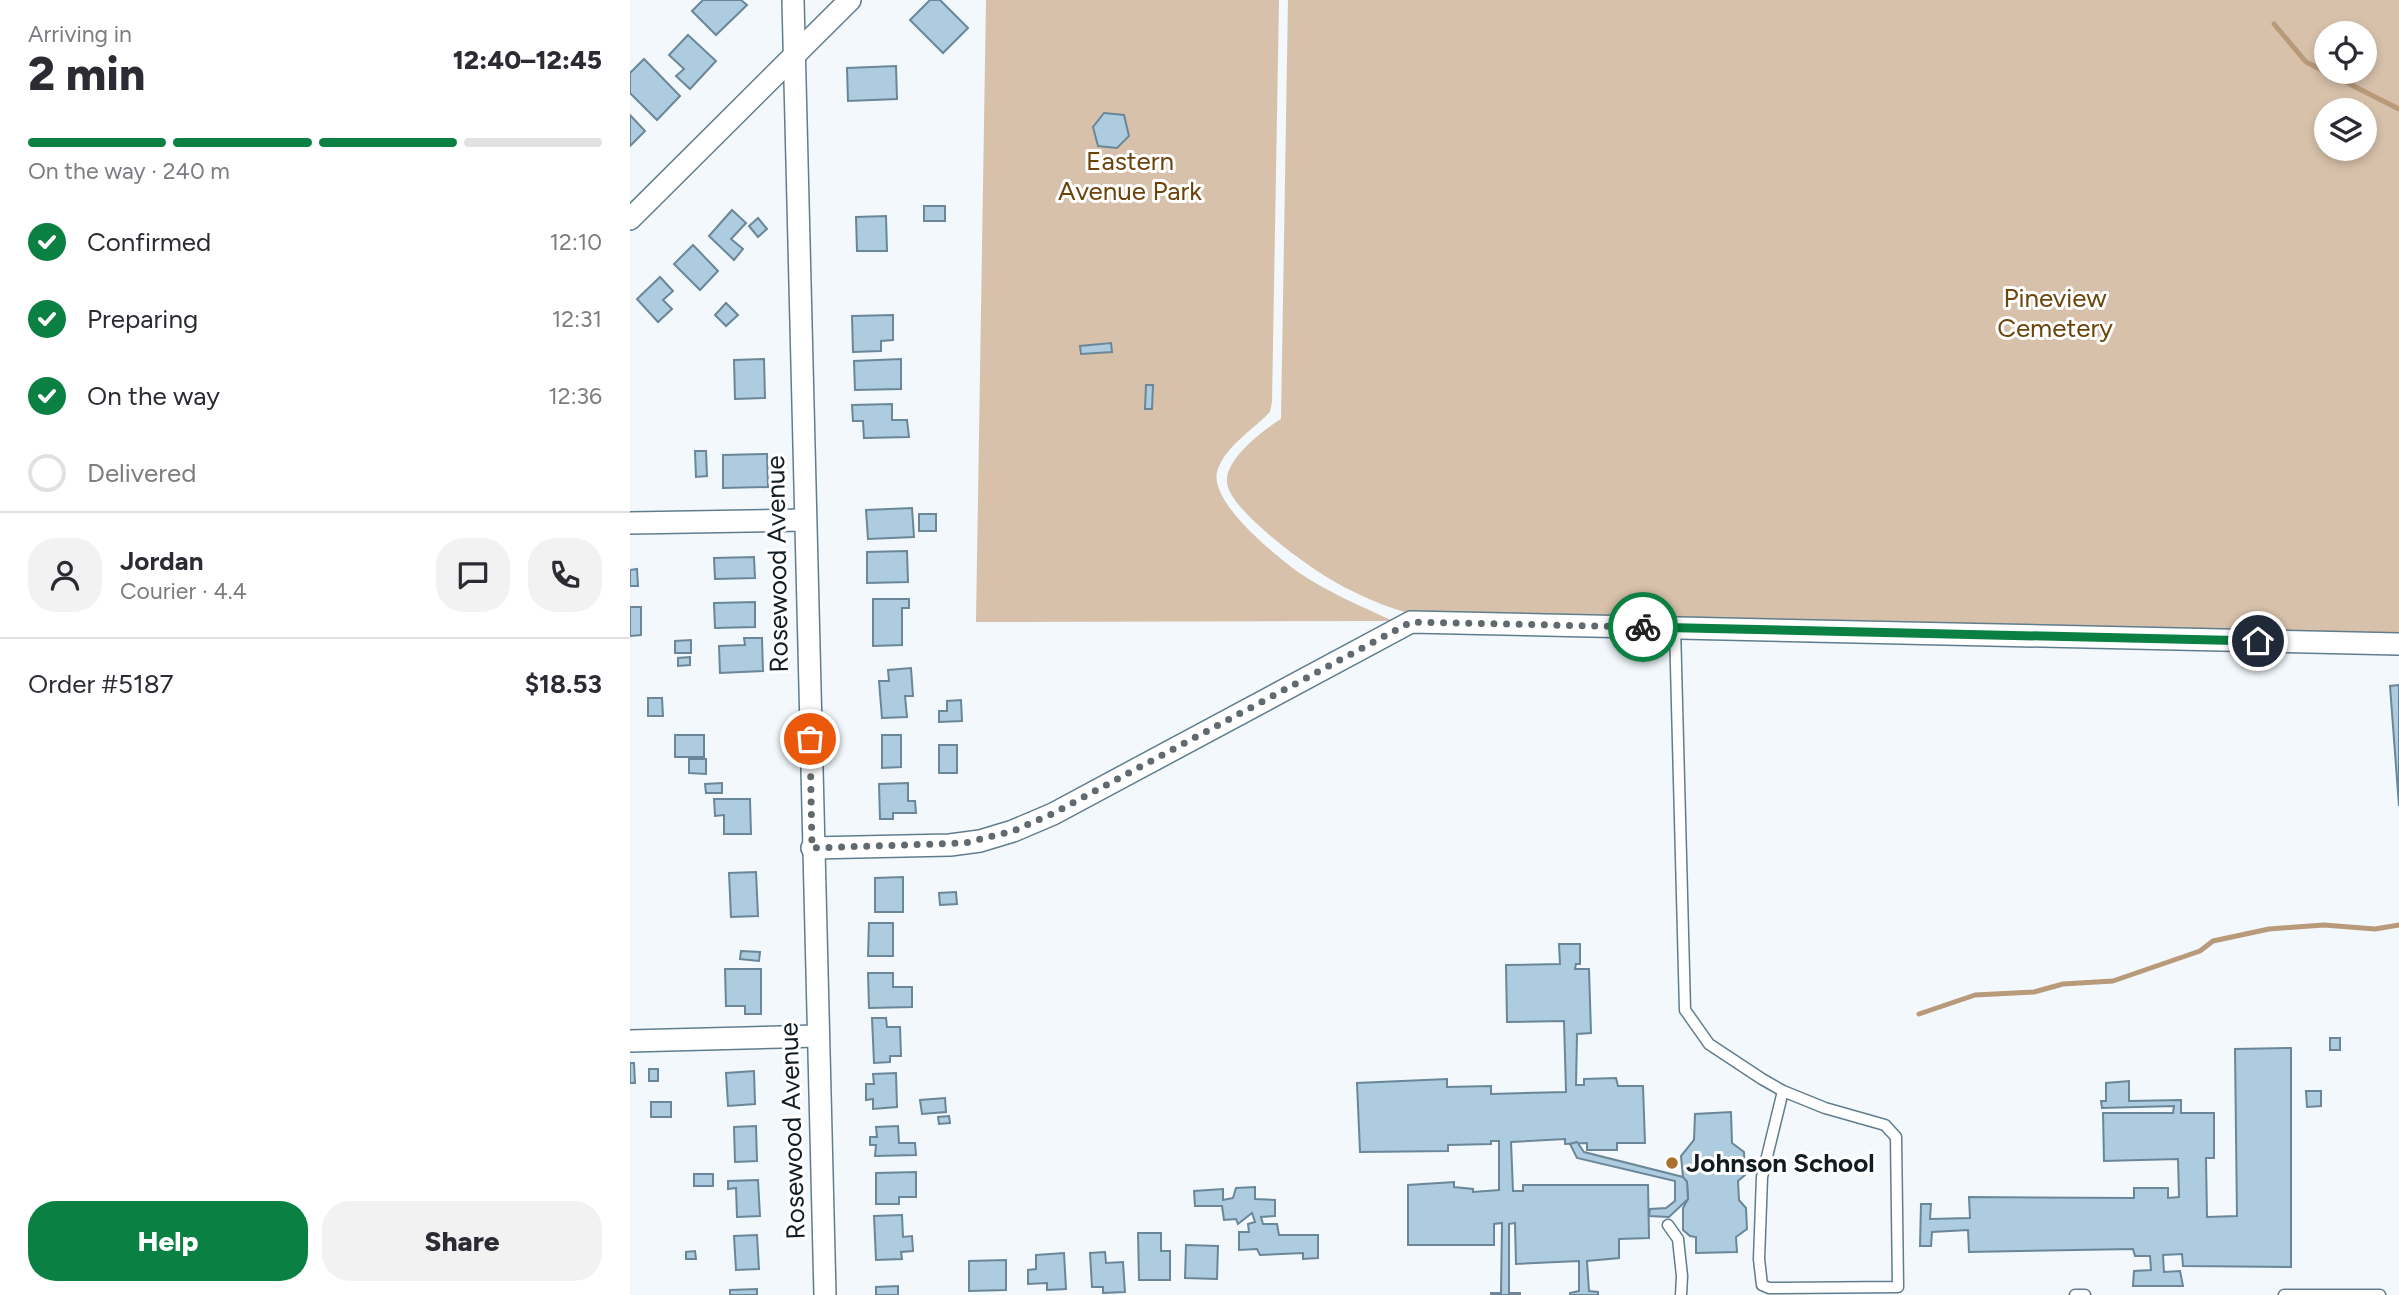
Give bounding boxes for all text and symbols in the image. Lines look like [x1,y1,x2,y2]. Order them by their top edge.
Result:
text: Arriving in [28,20,132,48]
map controls [2314,21,2377,161]
button: locate [2314,21,2377,84]
text: 12:40–12:45 [453,44,602,76]
text: 2 min [28,46,145,102]
button: layers [2314,98,2377,161]
park label: Eastern Avenue Park [1058,145,1202,207]
text: On the way · 240 m [28,157,230,185]
icon: check [28,223,66,261]
text: Confirmed [87,226,211,258]
text: 12:10 [550,228,602,256]
park label: Pineview Cemetery [1997,282,2113,344]
icon: check [28,300,66,338]
text: Preparing [87,303,198,335]
text: 12:31 [552,305,602,333]
icon: check [28,377,66,415]
text: On the way [87,380,220,412]
text: 12:36 [548,382,602,410]
street label: Rosewood Avenue [759,455,795,673]
text: Delivered [87,457,196,489]
button: person [28,538,102,612]
button: chat [436,538,510,612]
button: phone [528,538,602,612]
text: Jordan [120,545,203,577]
text: Courier · 4.4 [120,577,247,605]
courier [1608,592,1678,662]
icon: bike [1624,608,1662,646]
pin [2228,611,2288,671]
icon: home [2239,622,2277,660]
text: Order #5187 [28,668,174,700]
text: $18.53 [525,668,602,700]
pin [780,709,840,769]
icon: bag [791,720,829,758]
street label: Rosewood Avenue [772,1022,812,1240]
place label: Johnson School [1686,1147,1875,1179]
marker: Johnson School [1664,1155,1680,1171]
button: Help [28,1201,308,1281]
button: Share [322,1201,602,1281]

